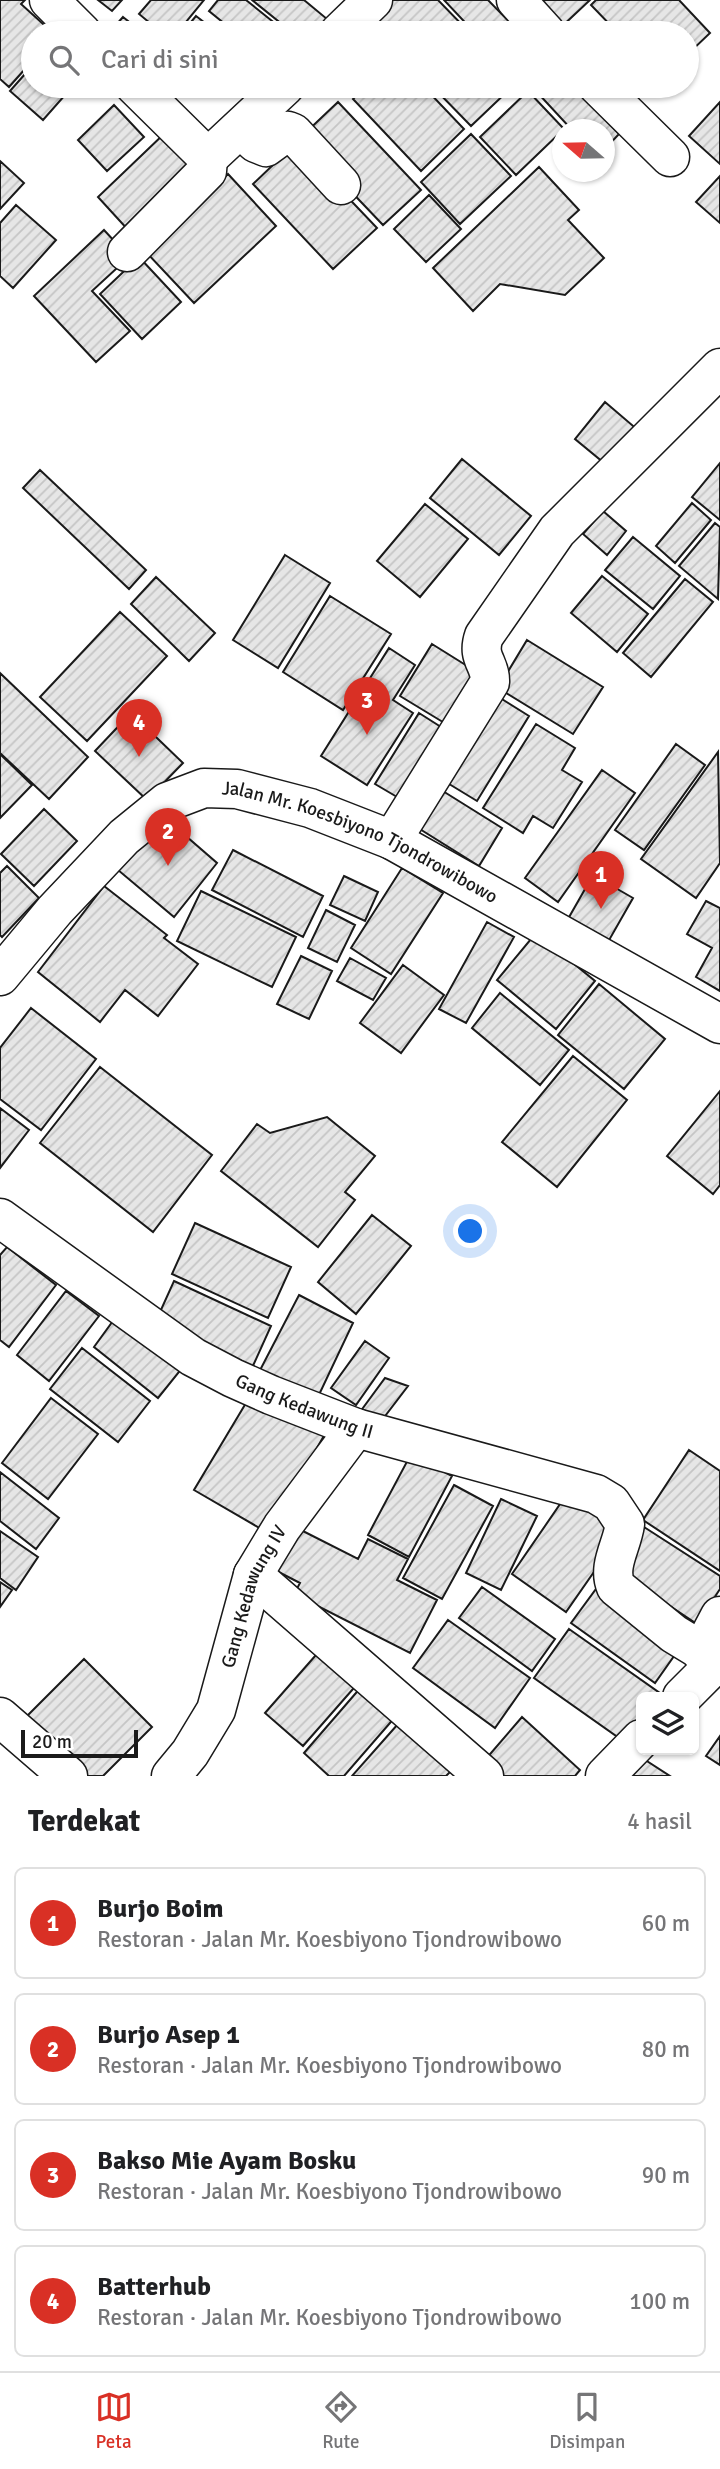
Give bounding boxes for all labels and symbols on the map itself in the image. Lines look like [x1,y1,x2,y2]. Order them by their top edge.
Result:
north arrow [552,119,615,182]
pin: 3 [344,677,390,735]
pin: 4 [116,699,162,757]
street label: Jalan Mr. Koesbiyono Tjondrowibowo [221,777,502,909]
pin: 2 [145,808,191,866]
pin: 1 [578,851,624,909]
your location [453,1214,487,1248]
street label: Gang Kedawung II [232,1369,376,1444]
street label: Gang Kedawung IV [216,1521,292,1671]
scale bar [21,1727,138,1759]

